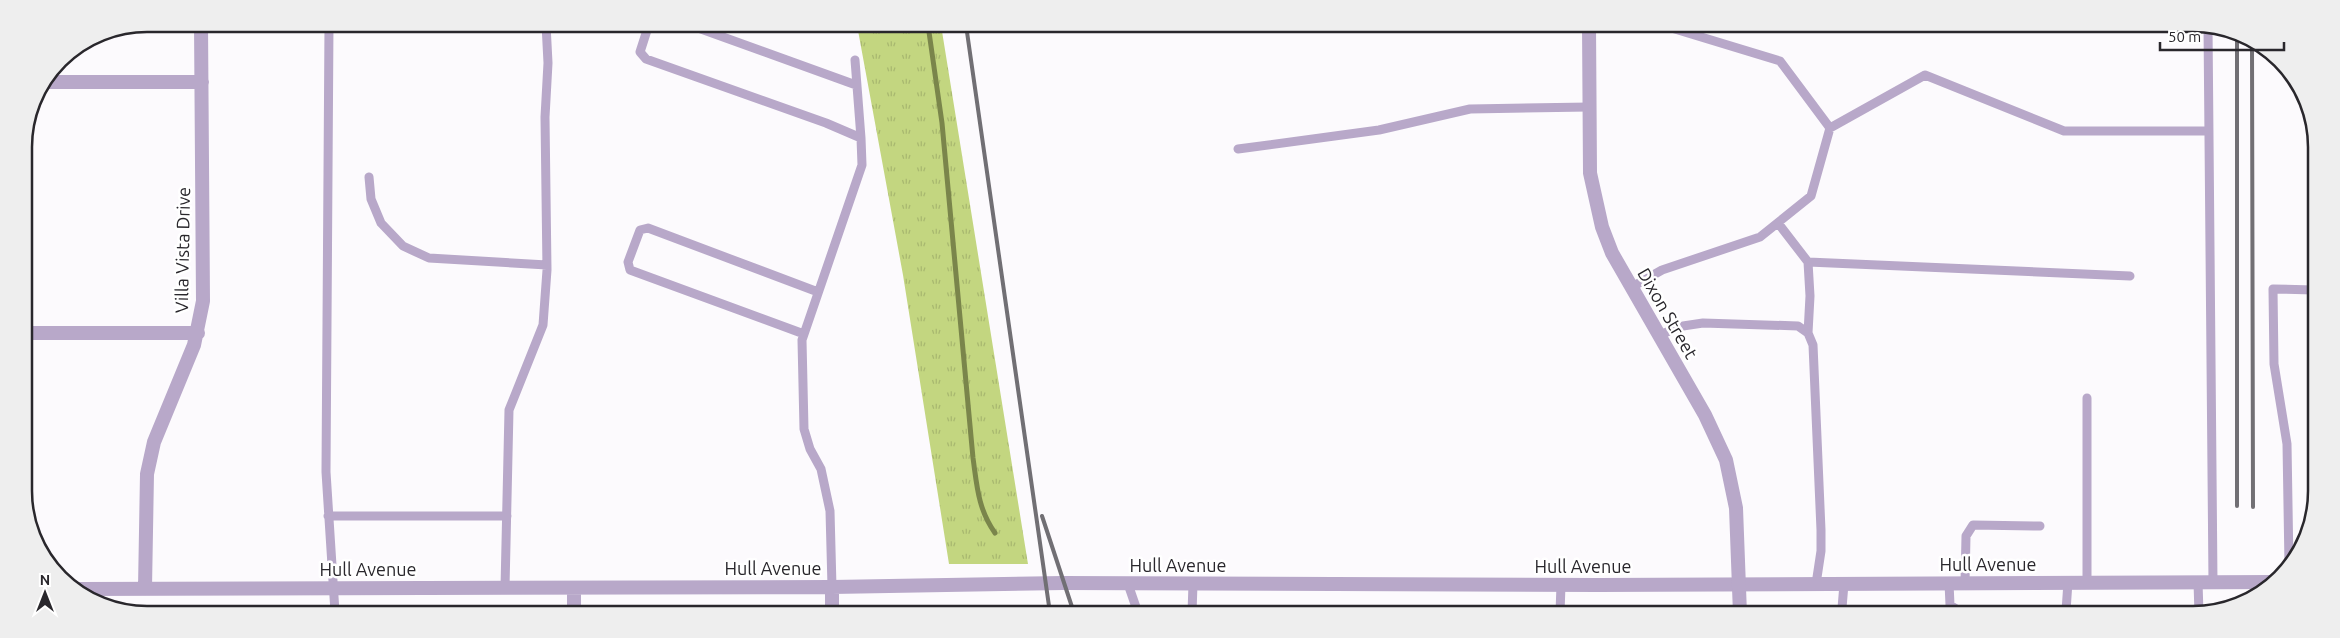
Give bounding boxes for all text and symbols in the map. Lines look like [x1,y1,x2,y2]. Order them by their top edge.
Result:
scale bar [2160,20,2284,52]
text: 50 m [2168,28,2201,45]
street label: Villa Vista Drive [171,187,193,313]
street label: Dixon Street [1634,264,1702,362]
street label: Hull Avenue [1939,554,2037,574]
street label: Hull Avenue [1129,555,1227,575]
street label: Hull Avenue [1534,556,1632,576]
street label: Hull Avenue [724,558,822,578]
street label: Hull Avenue [319,559,417,579]
north arrow [20,568,70,618]
text: N [40,572,50,588]

